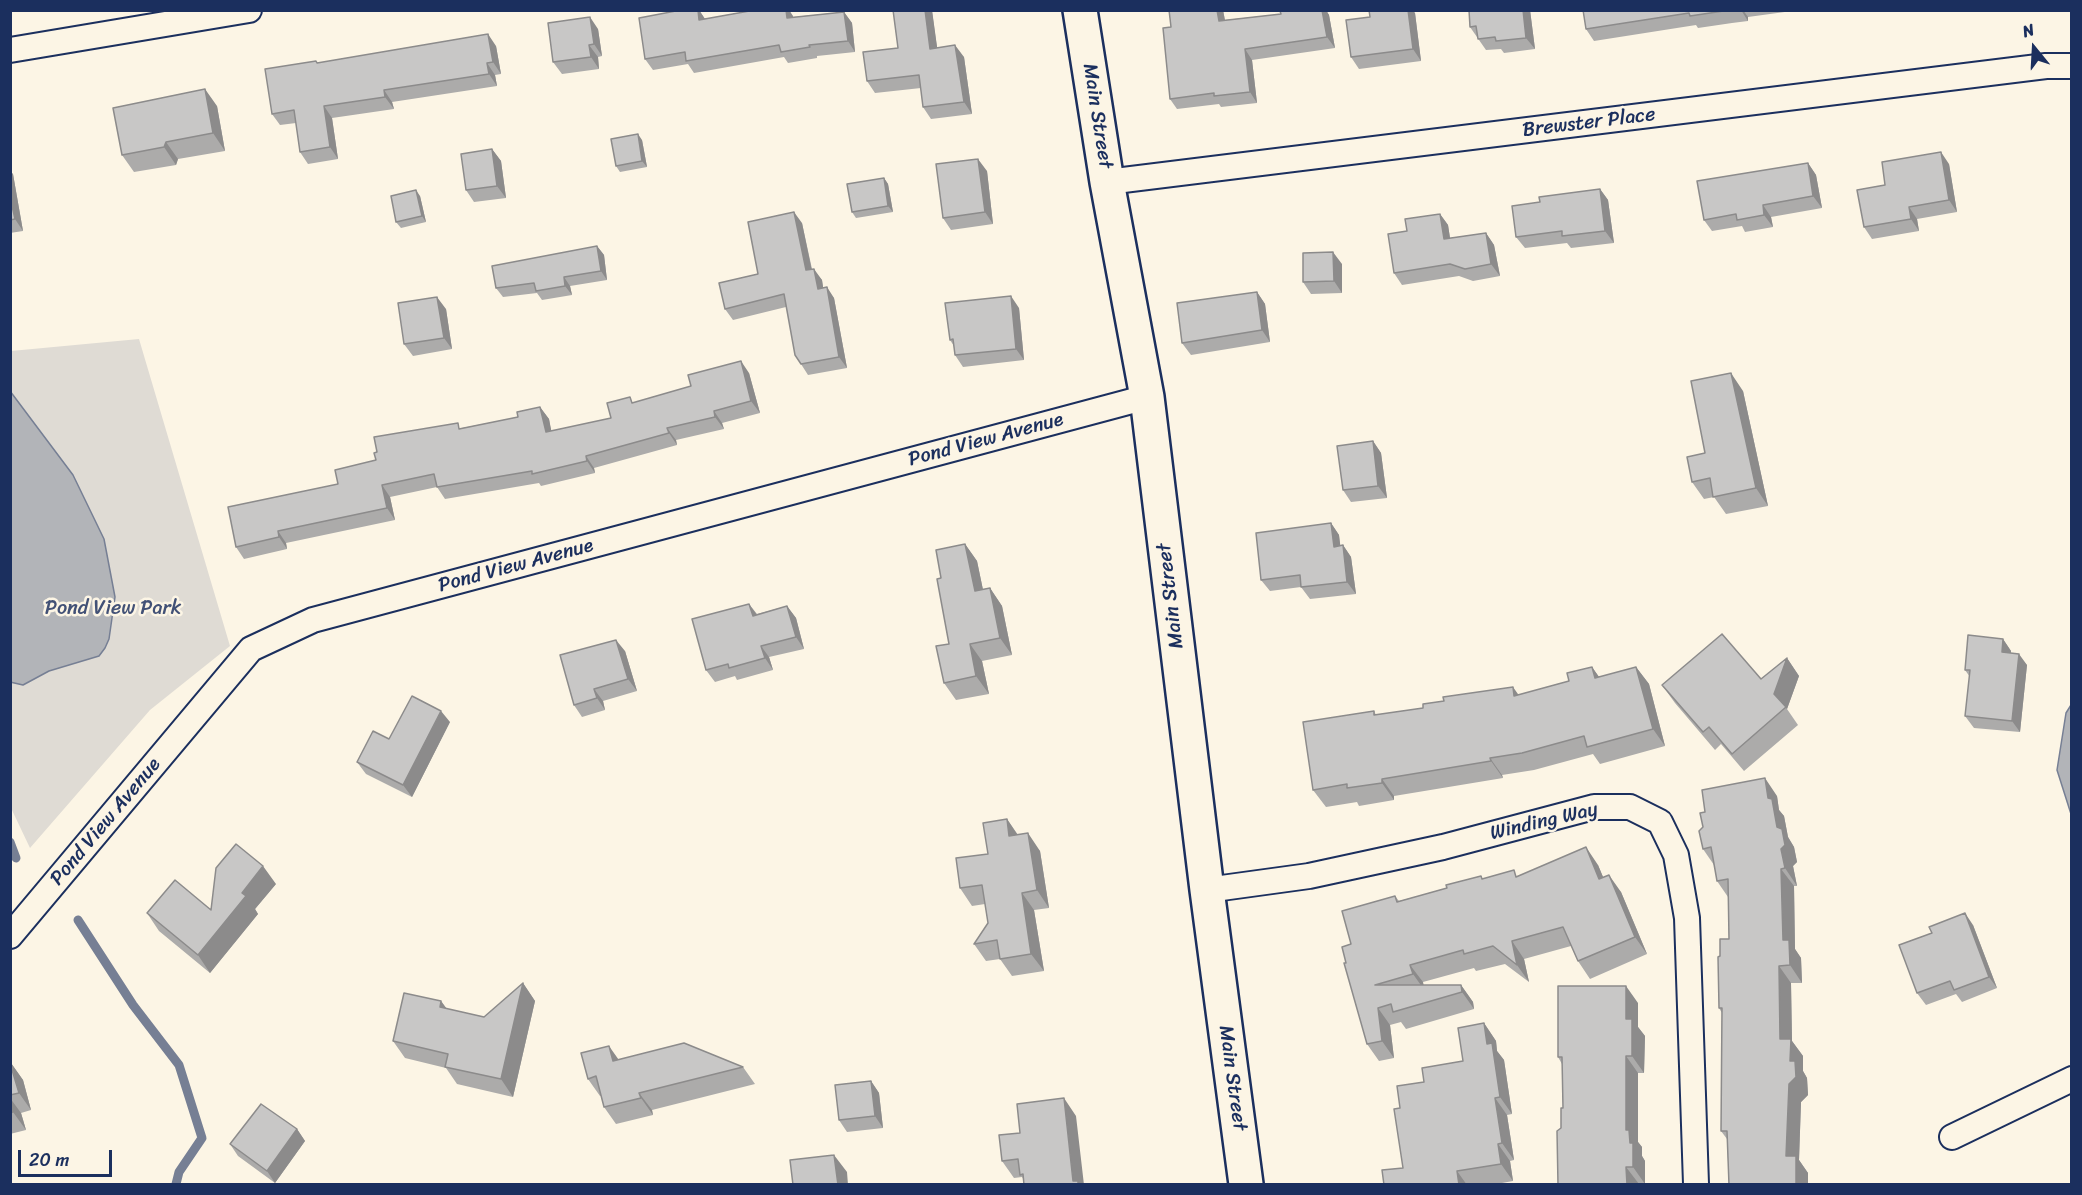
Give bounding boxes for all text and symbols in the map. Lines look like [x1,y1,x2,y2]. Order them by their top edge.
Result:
text: N [2019,15,2038,46]
north arrow [2004,18,2064,78]
street label: Main Street [1077,62,1117,170]
street label: Brewster Place [1521,103,1657,143]
street label: Pond View Avenue [906,408,1066,472]
street label: Pond View Avenue [436,534,596,598]
street label: Main Street [1153,542,1189,650]
park label: Pond View Park [45,597,181,621]
street label: Pond View Avenue [46,753,166,891]
street label: Winding Way [1488,798,1600,846]
street label: Main Street [1213,1024,1251,1132]
scale bar [21,1138,116,1176]
text: 20 m [29,1144,69,1176]

